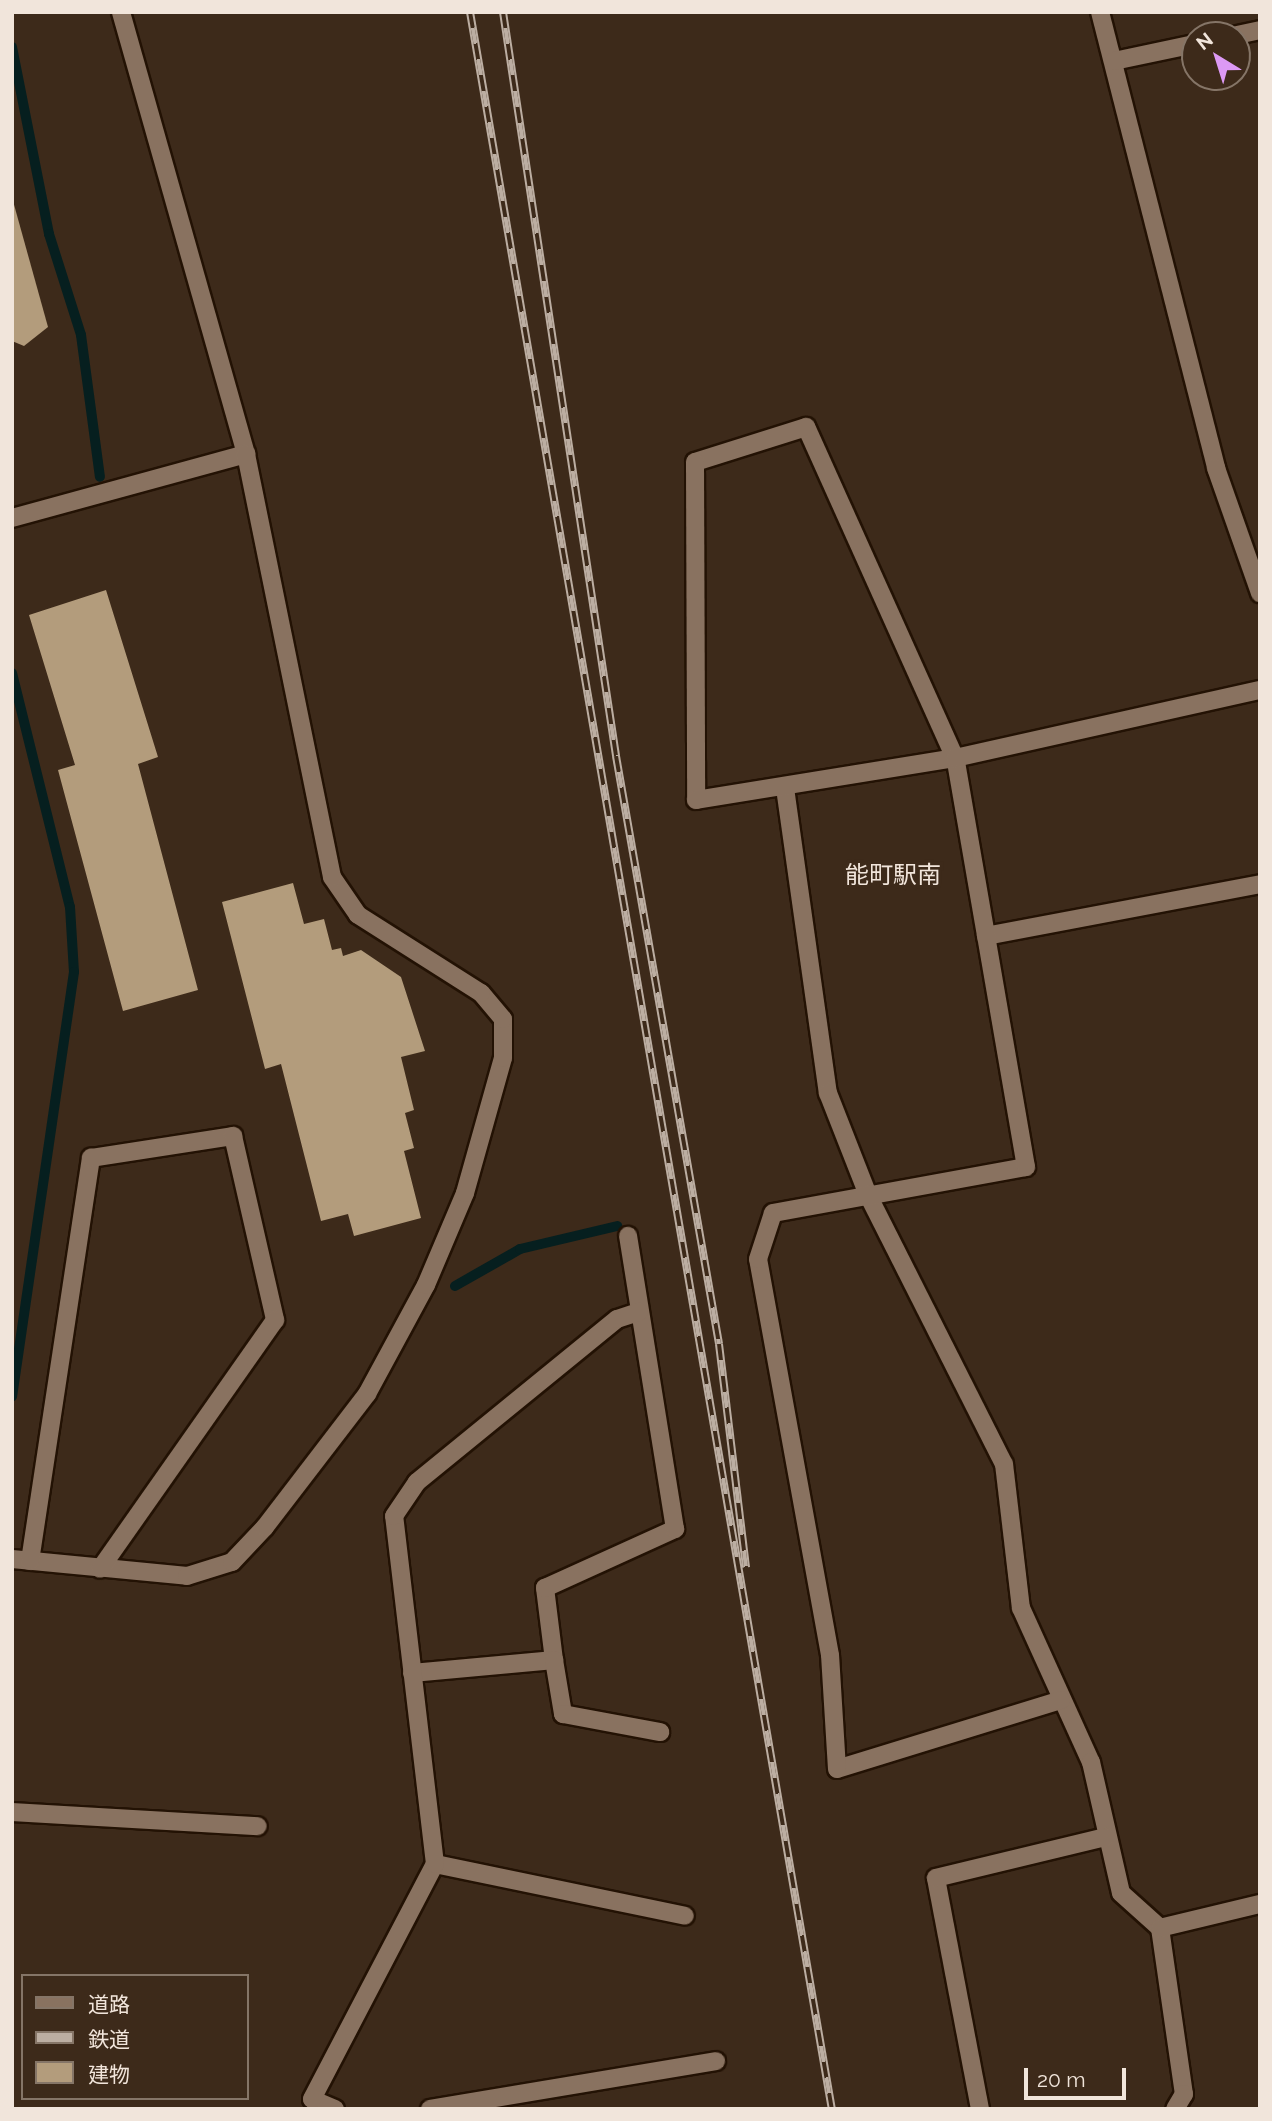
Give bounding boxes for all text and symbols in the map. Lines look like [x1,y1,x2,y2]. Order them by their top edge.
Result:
north arrow [1181,21,1251,91]
text: N [1192,28,1217,54]
district label: 能町駅南 [845,861,941,889]
legend [21,1974,248,2100]
text: 道路 [88,1992,130,2017]
text: 鉄道 [88,2027,130,2052]
scale bar [1027,2054,1128,2098]
text: 建物 [88,2062,130,2087]
text: 20 m [1037,2067,1085,2092]

